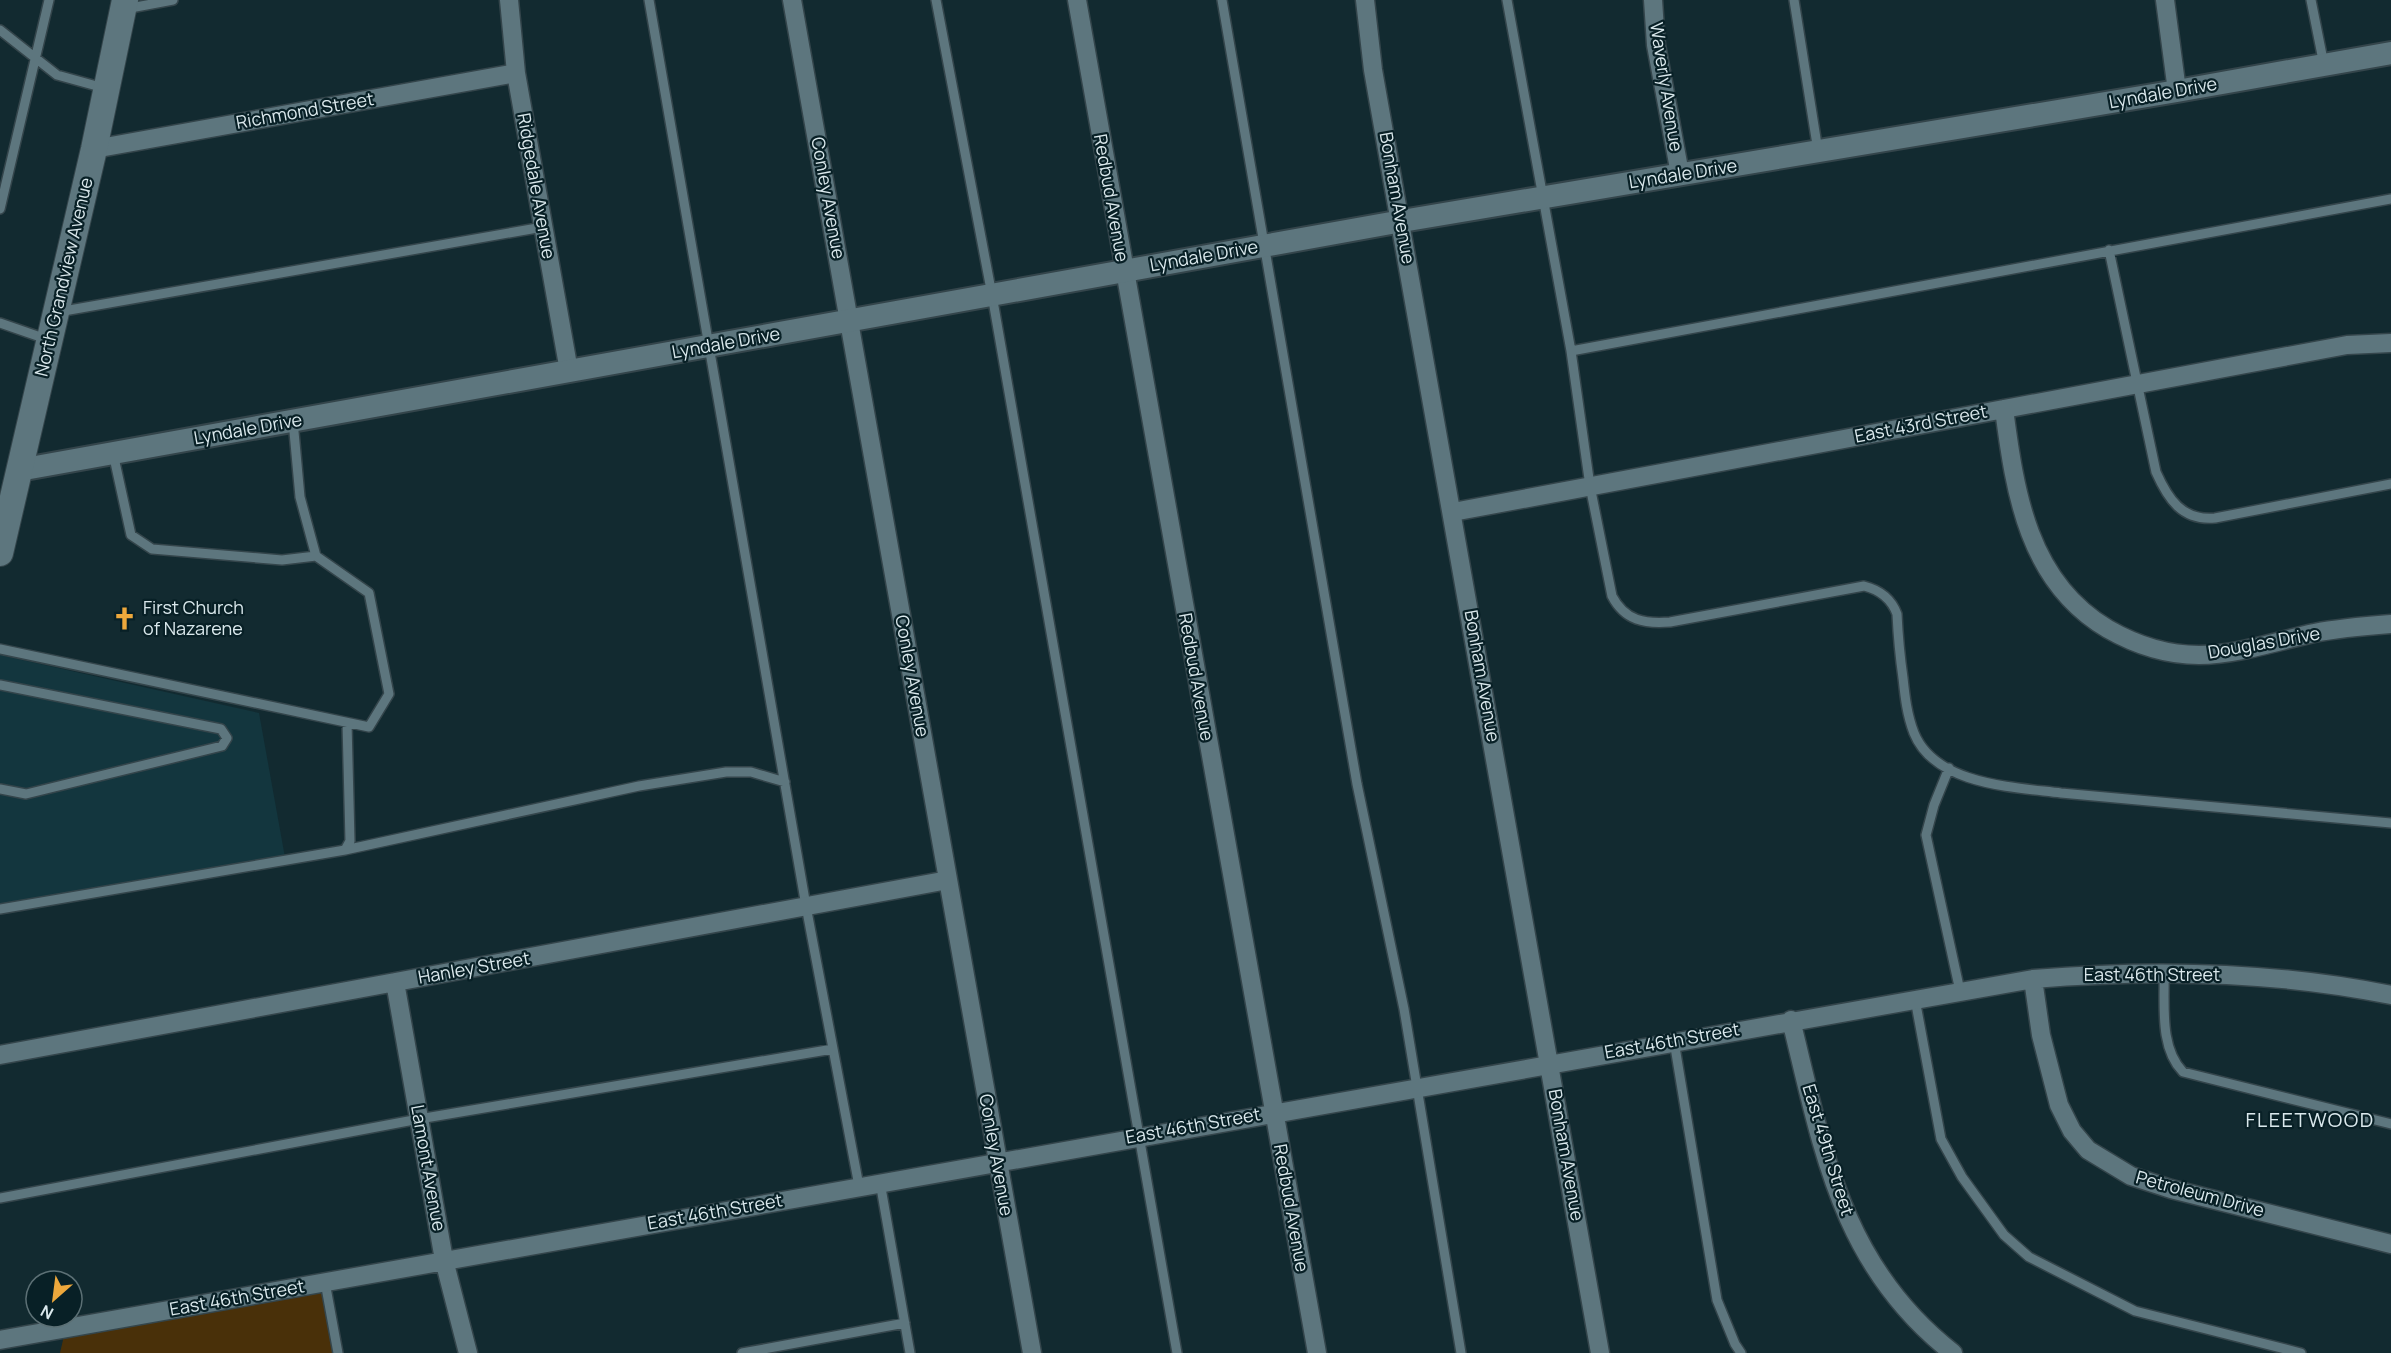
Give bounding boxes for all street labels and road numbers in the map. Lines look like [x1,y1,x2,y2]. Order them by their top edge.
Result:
street label: Waverly Avenue [1645,21,1689,153]
street label: Lyndale Drive [2107,71,2219,113]
street label: Richmond Street [234,86,376,134]
street label: Ridgedale Avenue [512,111,562,261]
street label: Bonham Avenue [1375,130,1421,266]
street label: Redbud Avenue [1089,132,1135,264]
street label: Conley Avenue [806,135,852,261]
street label: Lyndale Drive [1627,153,1739,193]
street label: North Grandview Avenue [28,175,98,379]
street label: Lyndale Drive [1148,234,1260,276]
street label: Lyndale Drive [670,321,782,363]
street label: East 43rd Street [1852,398,1989,448]
street label: Lyndale Drive [192,407,304,449]
street label: Bonham Avenue [1460,608,1506,744]
street label: Redbud Avenue [1174,611,1220,743]
street label: Conley Avenue [890,613,936,739]
street label: Douglas Drive [2206,620,2322,664]
street label: Hanley Street [416,945,532,989]
street label: East 46th Street [2084,962,2220,986]
street label: East 46th Street [1602,1016,1741,1064]
street label: East 49th Street [1798,1081,1860,1218]
street label: Bonham Avenue [1544,1087,1590,1223]
street label: Conley Avenue [974,1092,1020,1218]
street label: East 46th Street [1123,1101,1262,1149]
street label: Lamont Avenue [406,1103,452,1233]
street label: Redbud Avenue [1269,1142,1315,1274]
street label: Petroleum Drive [2133,1164,2267,1222]
street label: East 46th Street [645,1187,784,1235]
street label: East 46th Street [167,1273,306,1321]

